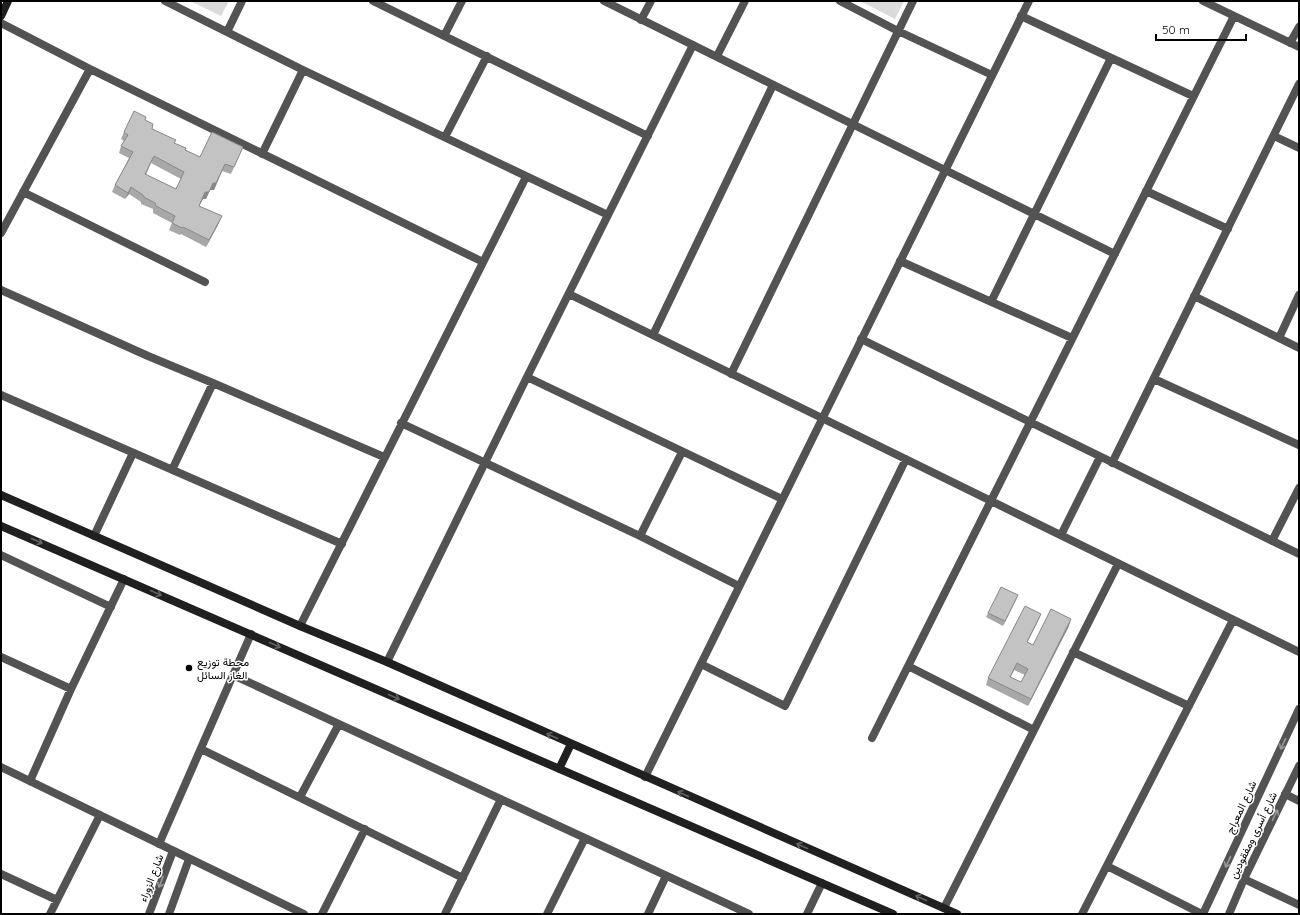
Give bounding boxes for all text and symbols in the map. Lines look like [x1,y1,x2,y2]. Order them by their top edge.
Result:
scale bar [1156,16,1246,42]
text: 50 m [1162,22,1190,37]
one-way arrow [30,538,42,545]
one-way arrow [149,590,161,597]
one-way arrow [269,642,281,649]
place label: محطة توزيع الغاز السائل [197,655,249,682]
marker: محطة توزيع الغاز السائل [184,663,194,673]
one-way arrow [388,694,400,701]
one-way arrow [546,732,558,739]
one-way arrow [1279,738,1286,750]
street label: شارع المعراج [1223,778,1260,836]
street label: شارع أسرى ومفقودين [1226,789,1281,881]
one-way arrow [678,790,690,797]
one-way arrow [1272,810,1279,822]
one-way arrow [797,842,809,849]
street label: شارع الزوراء [136,852,168,904]
one-way arrow [1224,856,1231,868]
one-way arrow [156,876,164,888]
one-way arrow [916,894,928,902]

